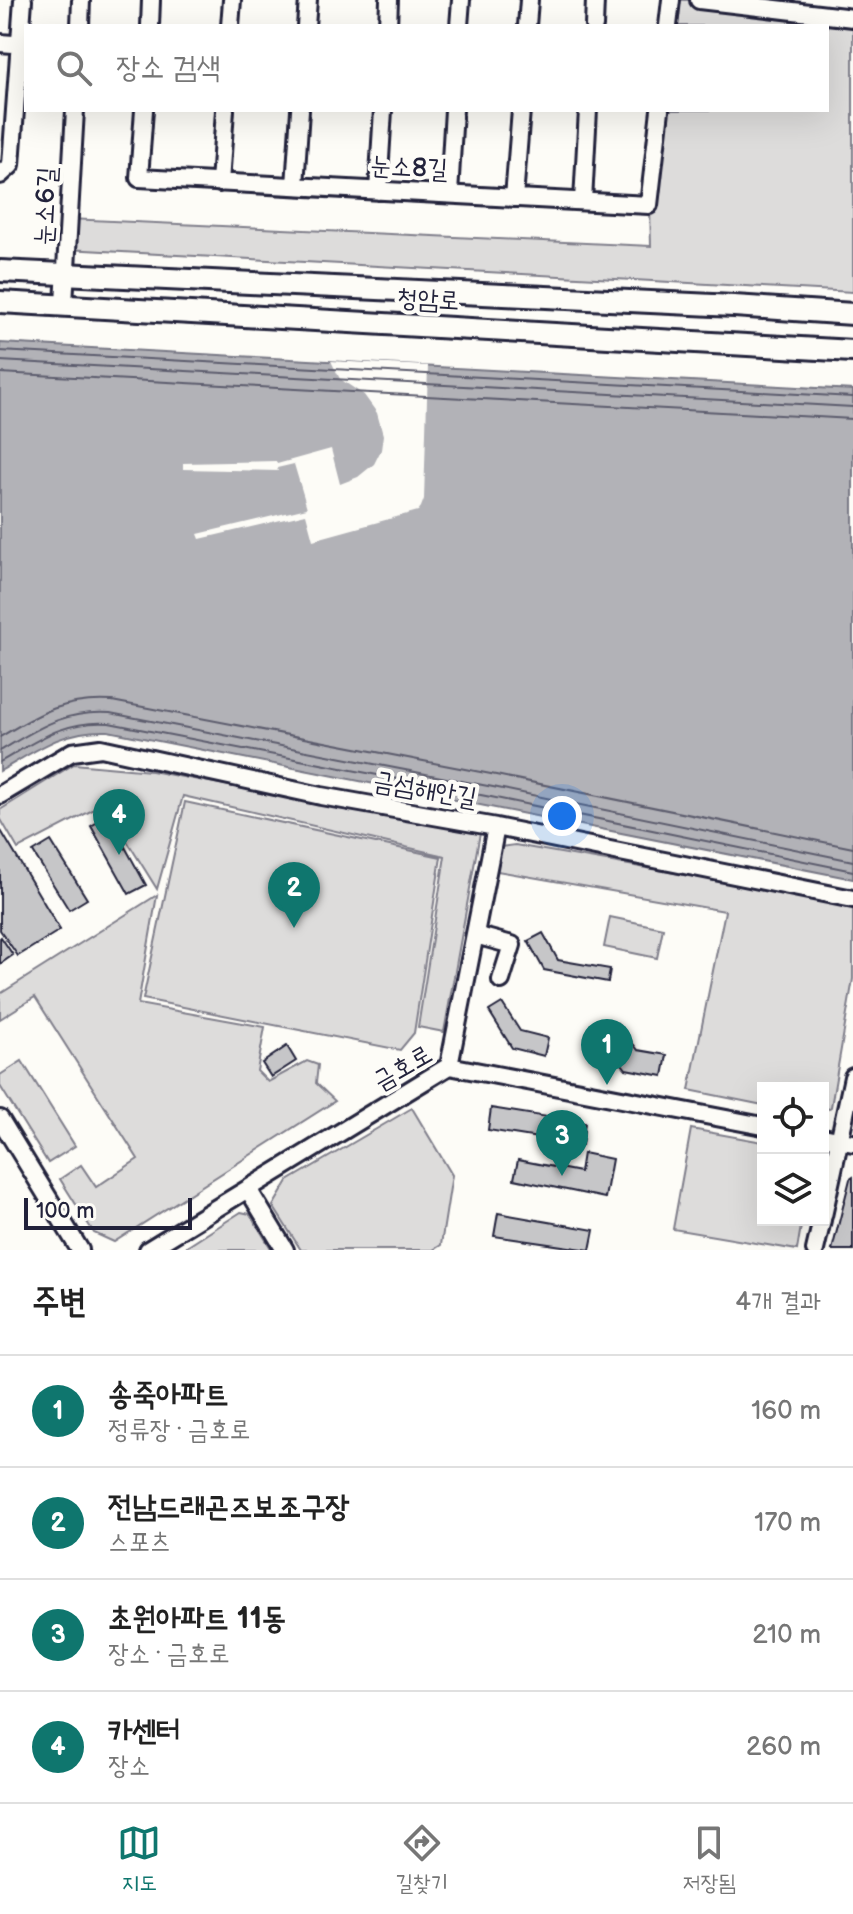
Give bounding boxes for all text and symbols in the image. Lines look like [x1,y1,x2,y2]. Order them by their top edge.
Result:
search box [24,24,829,112]
icon: search [52,46,96,90]
text: 장소 검색 [116,50,221,86]
street label: 눈소8길 [369,150,449,186]
street label: 눈소6길 [28,166,64,246]
street label: 청암로 [396,283,460,317]
street label: 금섬해안길 [371,766,479,814]
pin: 4 [93,789,145,855]
your location [542,796,582,836]
pin: 2 [268,862,320,928]
pin: 1 [581,1019,633,1085]
street label: 금호로 [368,1039,438,1097]
map controls [757,1082,829,1226]
button: locate [757,1082,829,1154]
pin: 3 [536,1110,588,1176]
button: layers [757,1154,829,1226]
scale bar [24,1194,192,1230]
text: 100 m [36,1198,95,1225]
text: 주변 [32,1281,87,1322]
text: 4개 결과 [735,1287,821,1318]
text: 송죽아파트 [108,1377,229,1413]
text: 1 [53,1396,63,1427]
text: 160 m [751,1396,821,1427]
text: 정류장 · 금호로 [108,1415,250,1446]
text: 전남드래곤즈보조구장 [108,1489,349,1525]
text: 2 [50,1508,66,1539]
text: 170 m [754,1508,821,1539]
text: 스포츠 [108,1527,171,1558]
text: 초원아파트 11동 [108,1601,286,1637]
text: 3 [50,1620,66,1651]
text: 210 m [752,1620,821,1651]
text: 장소 · 금호로 [108,1639,230,1670]
text: 카센터 [108,1713,180,1749]
text: 4 [50,1732,66,1763]
text: 260 m [746,1732,821,1763]
text: 장소 [108,1751,150,1782]
tab: 지도 [117,1821,161,1897]
tab: 길찾기 [395,1821,448,1897]
tab: 저장됨 [683,1821,736,1897]

